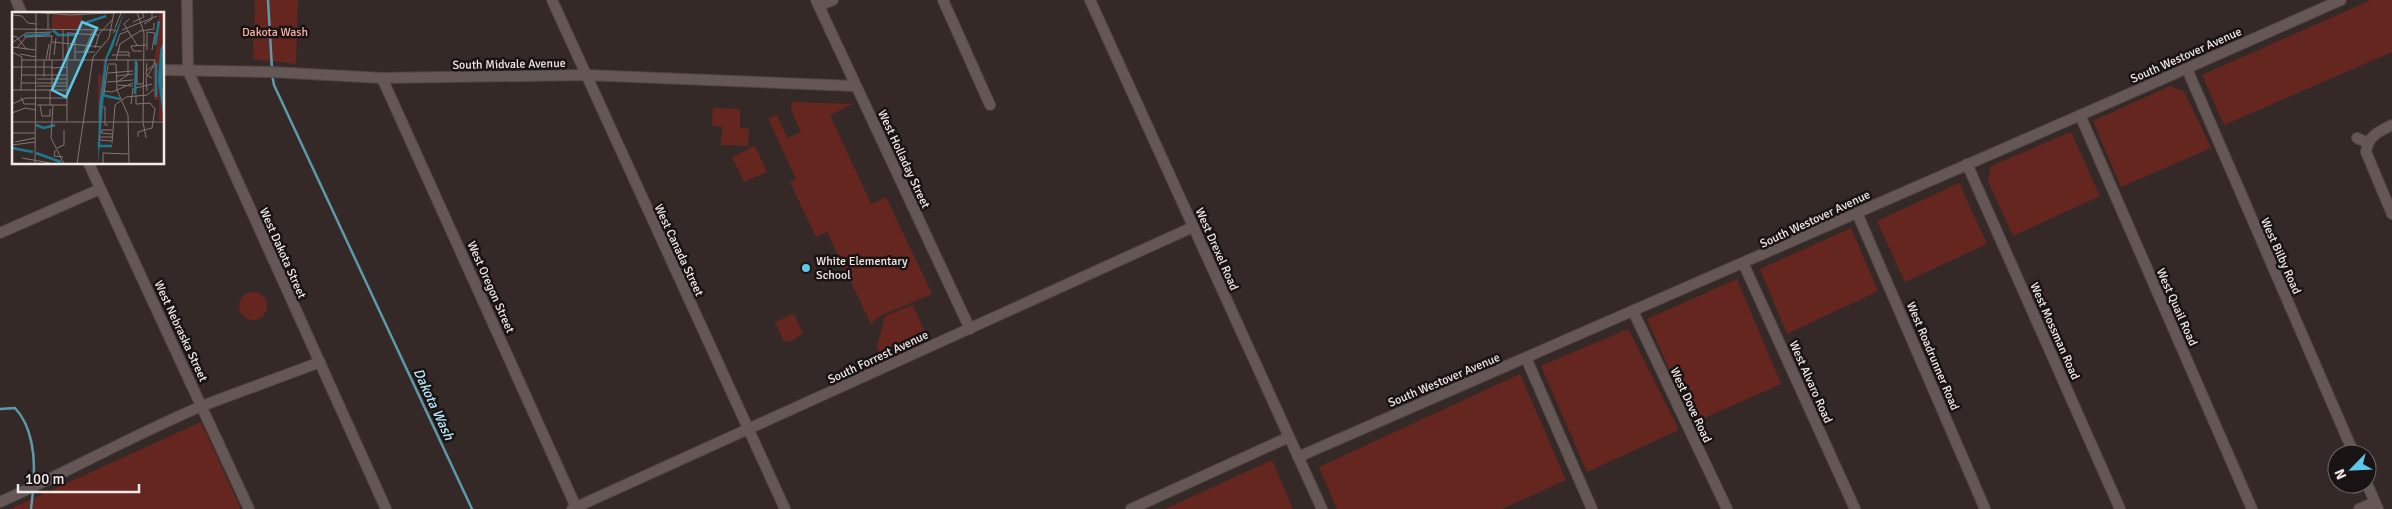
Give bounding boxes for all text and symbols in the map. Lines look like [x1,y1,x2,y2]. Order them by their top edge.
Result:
inset map [12,12,165,165]
street label: South Westover Avenue [2128,24,2244,87]
park label: Dakota Wash [242,25,308,40]
street label: South Midvale Avenue [452,56,566,73]
street label: West Holladay Street [874,108,933,211]
street label: South Westover Avenue [1758,187,1873,252]
street label: West Canada Street [651,202,706,299]
street label: West Dakota Street [256,206,309,301]
street label: West Drexel Road [1192,206,1241,293]
street label: West Bilby Road [2257,216,2304,297]
street label: West Oregon Street [464,239,518,335]
place label: White Elementary School [816,254,908,283]
marker: White Elementary School [800,262,812,274]
street label: West Quail Road [2153,266,2200,348]
street label: West Nebraska Street [151,278,211,384]
street label: West Mossman Road [2026,280,2083,382]
street label: West Roadrunner Road [1903,300,1962,413]
street label: South Forrest Avenue [826,328,931,387]
street label: West Alvaro Road [1786,339,1835,426]
street label: South Westover Avenue [1386,350,1502,411]
street label: West Dove Road [1667,365,1715,445]
water label: Dakota Wash [410,366,458,443]
north arrow [2327,444,2377,494]
scale bar [18,462,139,494]
text: N [2331,466,2350,482]
text: 100 m [25,470,65,488]

